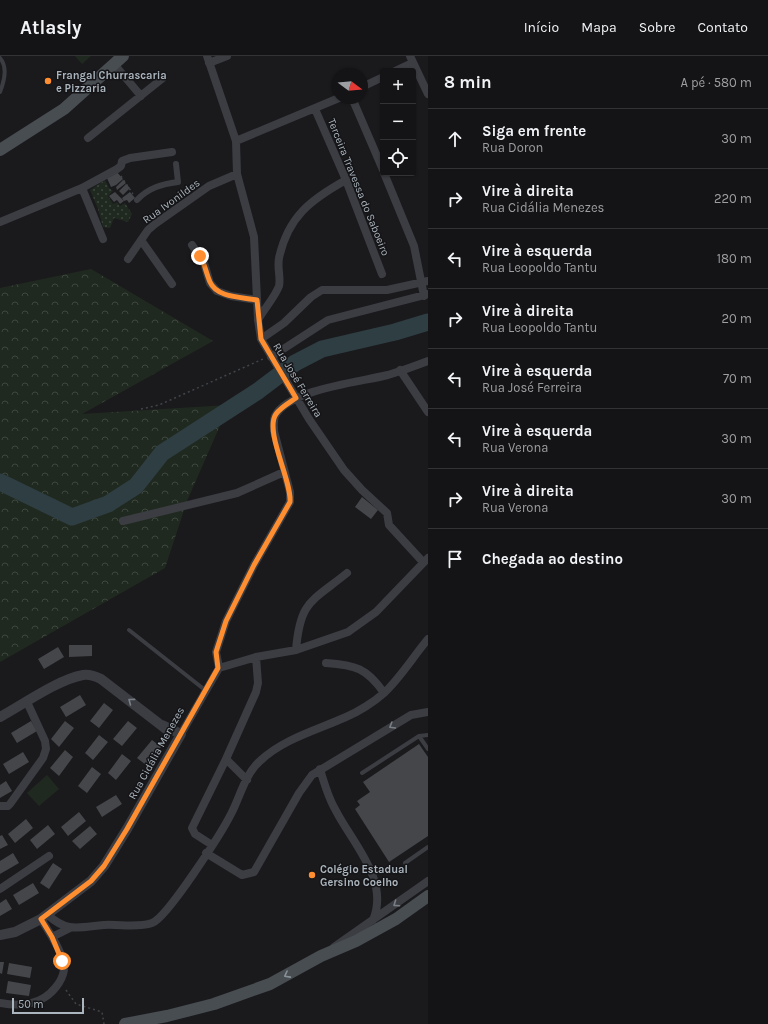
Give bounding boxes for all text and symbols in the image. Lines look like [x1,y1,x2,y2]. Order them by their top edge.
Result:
text: Atlasly [20,17,82,39]
text: Início [524,19,559,36]
text: Mapa [581,19,617,36]
text: Sobre [639,19,675,36]
text: Contato [697,19,748,36]
north arrow [332,68,368,104]
map controls [380,68,416,176]
button: + [380,68,416,104]
place label: Frangal Churrascaria e Pizzaria [56,69,167,95]
text: 8 min [444,72,492,92]
text: A pé · 580 m [680,75,752,90]
marker: Frangal Churrascaria e Pizzaria [43,76,53,86]
button: − [380,104,416,140]
street label: Terceira Travessa do Saboeiro [325,117,392,258]
text: Siga em frente [482,122,586,140]
icon: ahead [444,128,466,150]
text: 30 m [721,131,752,146]
button: locate [380,140,416,176]
text: Rua Doron [482,140,543,155]
street label: Rua Ivonildes [140,176,203,227]
text: Vire à direita [482,182,574,200]
icon: right [444,188,466,210]
text: 220 m [714,191,752,206]
text: Rua Cidália Menezes [482,200,604,215]
text: Vire à esquerda [482,242,592,260]
route end [191,247,209,265]
icon: left [444,248,466,270]
text: 180 m [717,251,752,266]
text: Rua Leopoldo Tantu [482,260,597,275]
text: Vire à direita [482,302,574,320]
icon: right [444,308,466,330]
text: 20 m [722,311,752,326]
text: Rua Leopoldo Tantu [482,320,597,335]
street label: Rua José Ferreira [270,341,325,420]
text: Vire à esquerda [482,362,592,380]
icon: left [444,368,466,390]
text: 70 m [723,371,752,386]
text: Rua José Ferreira [482,380,582,395]
text: Vire à esquerda [482,422,592,440]
icon: left [444,428,466,450]
text: 30 m [721,431,752,446]
text: Rua Verona [482,440,548,455]
text: Vire à direita [482,482,574,500]
icon: right [444,488,466,510]
text: 30 m [721,491,752,506]
text: Rua Verona [482,500,548,515]
icon: arrive [444,548,466,570]
text: Chegada ao destino [482,550,623,568]
one-way arrow [129,699,136,706]
street label: Rua Cidália Menezes [126,705,187,802]
one-way arrow [389,721,396,729]
place label: Colégio Estadual Gersino Coelho [320,863,408,889]
marker: Colégio Estadual Gersino Coelho [307,870,317,880]
one-way arrow [393,899,400,906]
route start [53,952,71,970]
one-way arrow [284,970,291,977]
scale bar [12,996,84,1015]
text: 50 m [18,998,44,1011]

